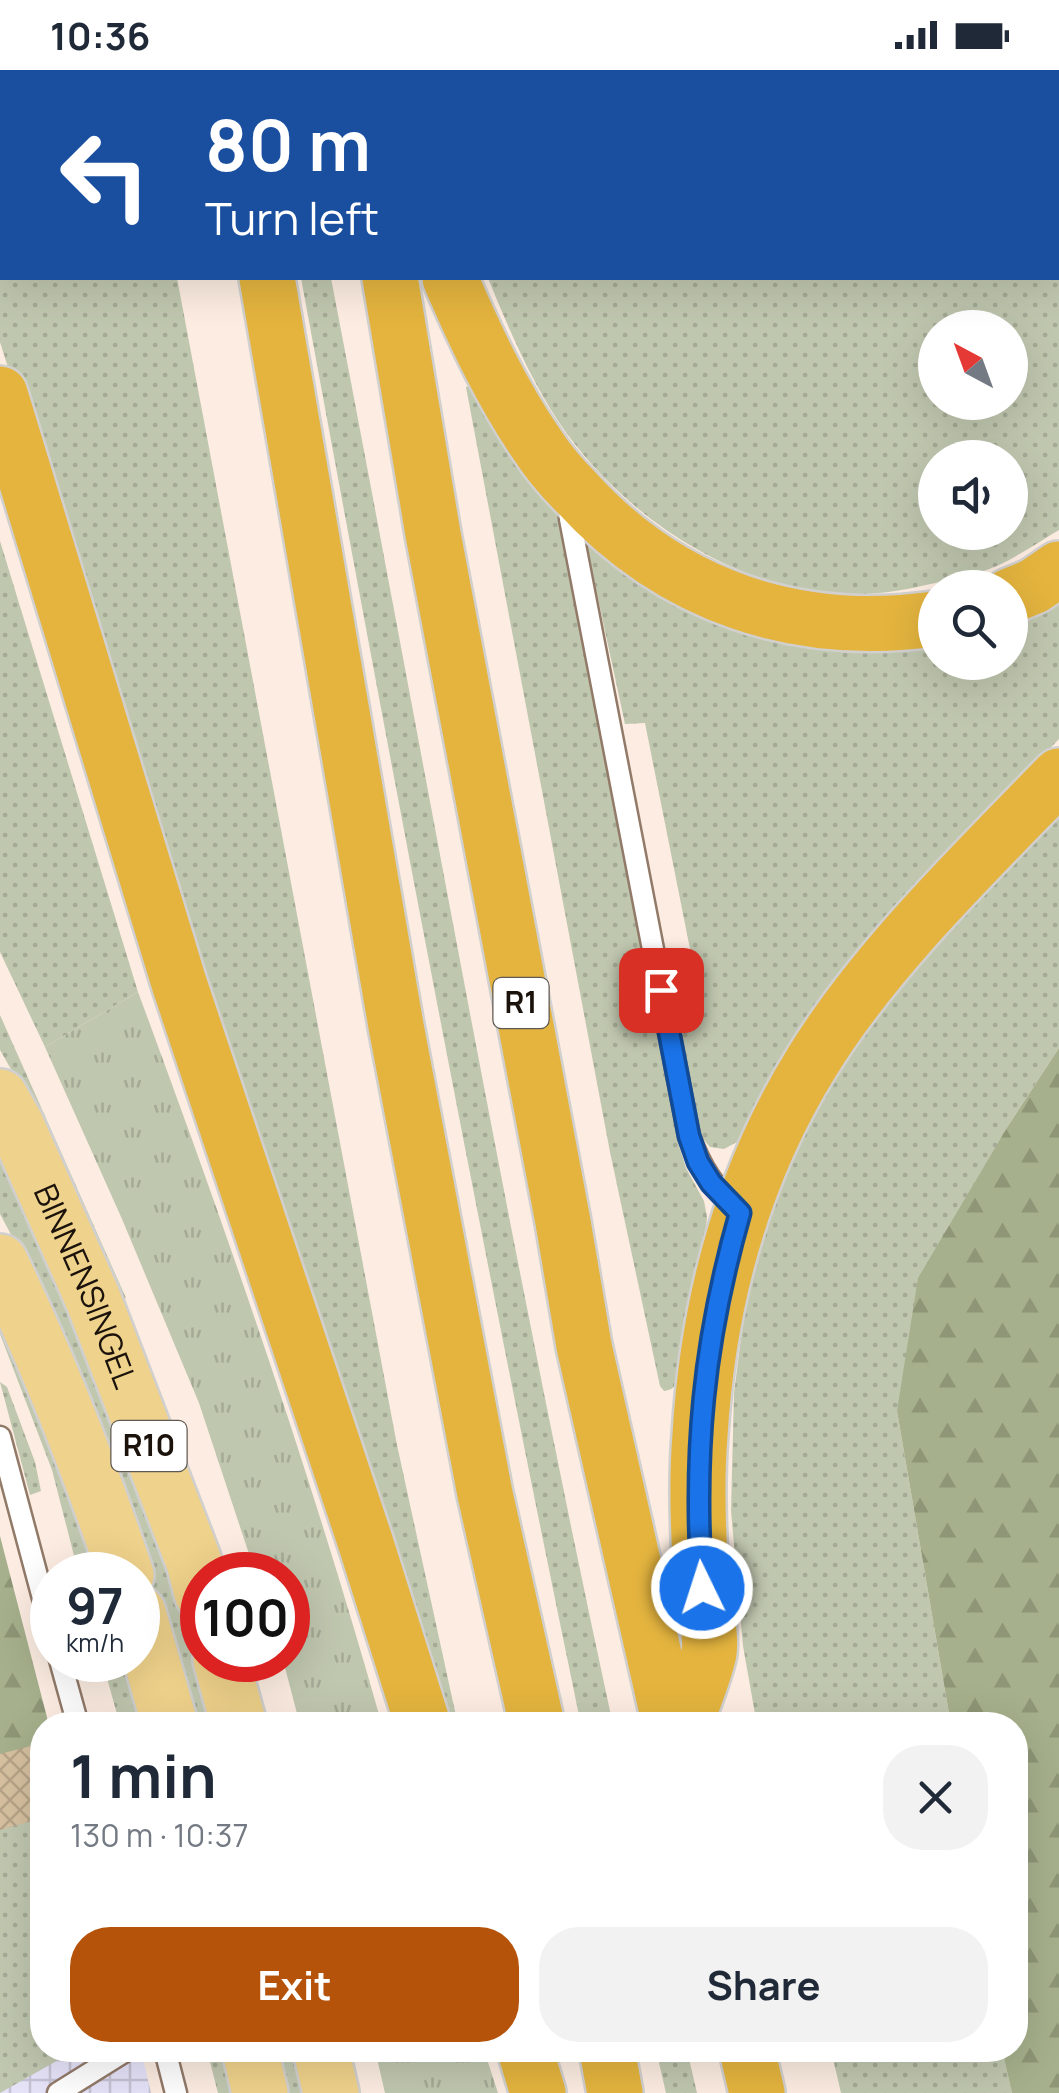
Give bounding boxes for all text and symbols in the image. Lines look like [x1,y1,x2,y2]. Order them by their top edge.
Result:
text: 10:36 [50,9,150,61]
text: 80 m [205,96,371,192]
icon: left [40,110,170,240]
text: Turn left [205,187,379,249]
north arrow [918,310,1028,420]
map controls [918,310,1028,680]
button: sound [918,440,1028,550]
button: search [918,570,1028,680]
pin [619,948,704,1033]
icon: arrive [634,963,689,1018]
road number: R1 [494,978,548,1028]
street label: BINNENSINGEL [24,1177,148,1394]
road number: R10 [112,1421,186,1471]
position arrow [650,1536,754,1640]
speed limit sign: 100 [180,1552,310,1682]
text: 97 [66,1571,124,1639]
text: km/h [66,1625,124,1660]
text: 1 min [70,1734,217,1816]
button: close [883,1745,988,1850]
text: 130 m · 10:37 [70,1813,249,1857]
button: Exit [70,1927,519,2042]
button: Share [539,1927,988,2042]

